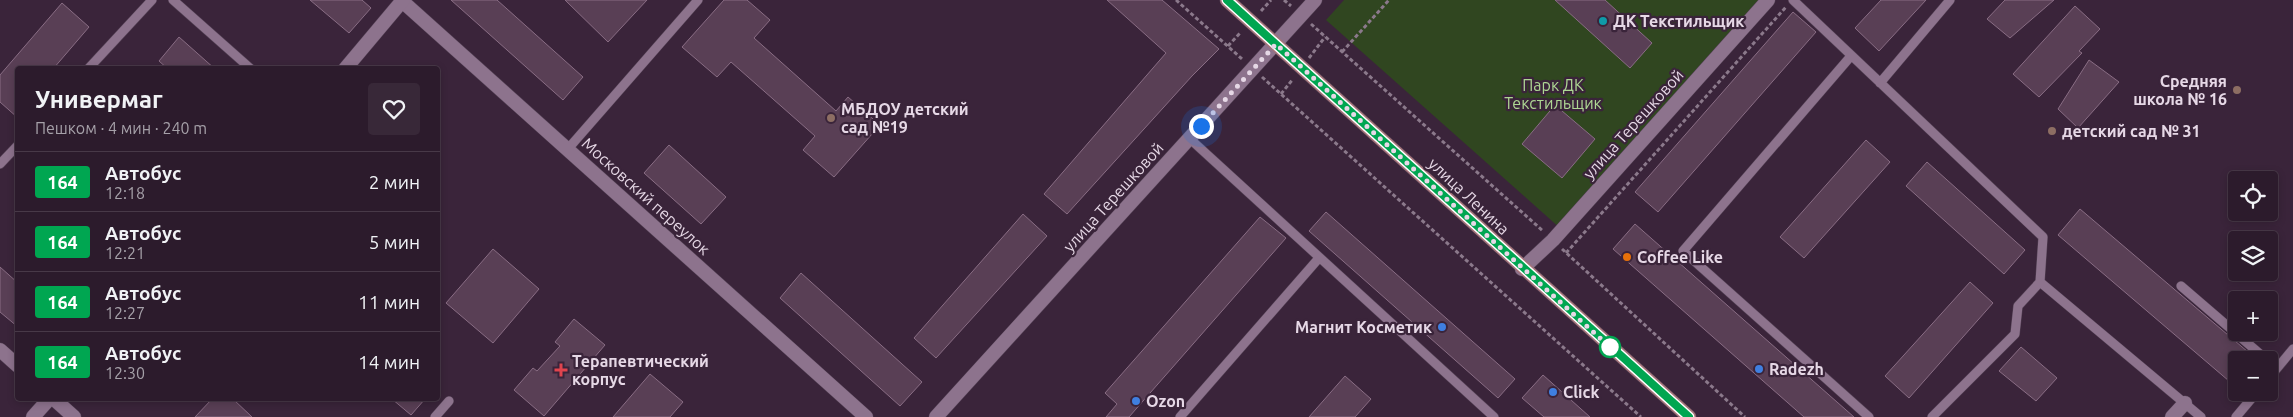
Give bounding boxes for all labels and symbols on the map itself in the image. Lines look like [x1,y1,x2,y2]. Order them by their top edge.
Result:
place label: ДК Текстильщик [1613,12,1744,30]
marker: ДК Текстильщик [1597,15,1609,27]
street label: улица Терешковой [1579,66,1687,182]
place label: Средняя школа № 16 [2133,72,2227,108]
park label: Парк ДК Текстильщик [1504,76,1602,112]
marker: Средняя школа № 16 [2231,84,2243,96]
place label: МБДОУ детский сад №19 [841,100,969,136]
marker: МБДОУ детский сад №19 [825,112,837,124]
your location [1189,114,1214,139]
place label: детский сад № 31 [2062,122,2201,140]
marker: детский сад № 31 [2046,125,2058,137]
street label: Московский переулок [578,134,714,258]
street label: улица Терешковой [1059,139,1167,255]
street label: улица Ленина [1425,154,1513,238]
place label: Coffee Like [1637,248,1723,266]
marker: Coffee Like [1621,251,1633,263]
place label: Магнит Косметик [1295,318,1432,336]
marker: Магнит Косметик [1436,321,1448,333]
unlabelled marker [1599,336,1621,358]
place label: Терапевтический корпус [572,352,709,388]
place label: Radezh [1769,360,1824,378]
marker: Терапевтический корпус [554,363,568,377]
marker: Radezh [1753,363,1765,375]
place label: Click [1563,383,1599,401]
marker: Click [1547,386,1559,398]
place label: Ozon [1146,392,1185,410]
marker: Ozon [1130,395,1142,407]

